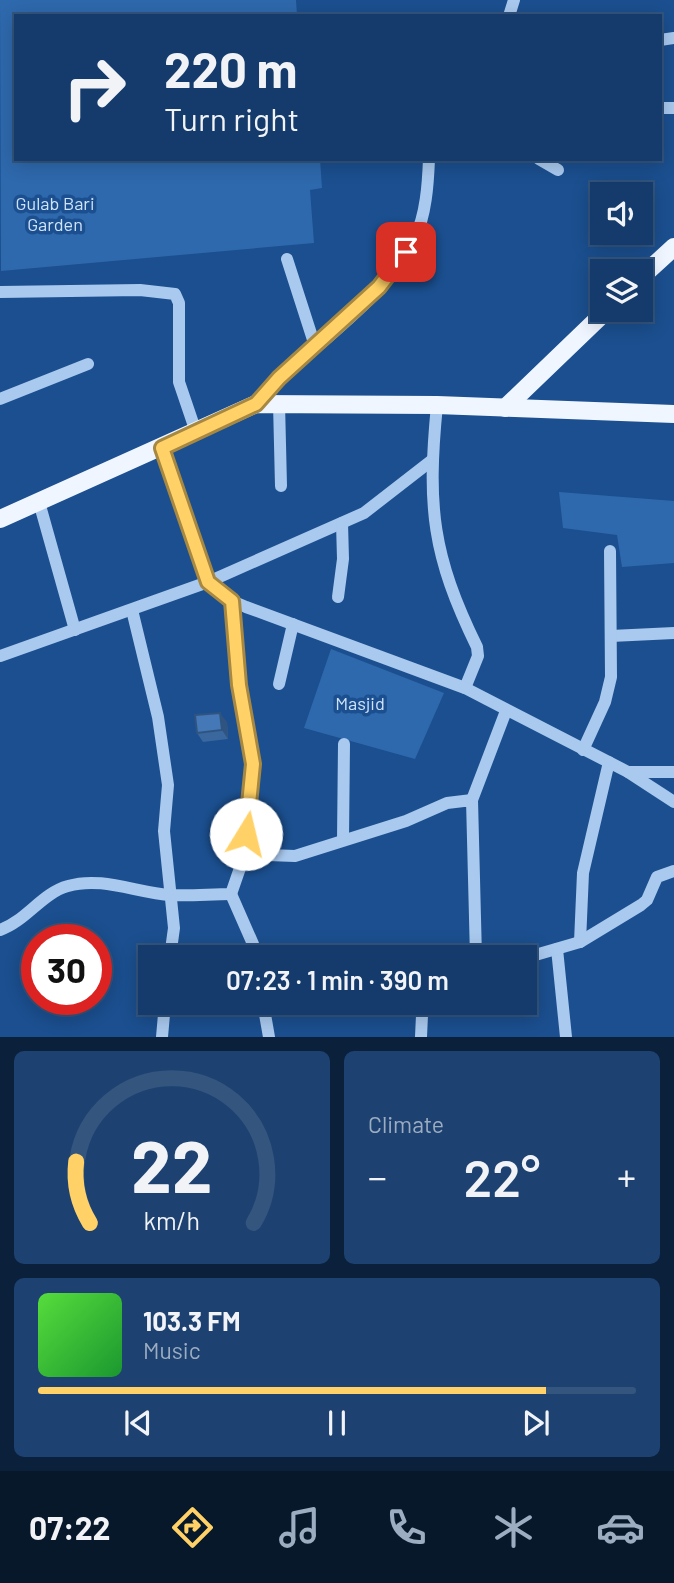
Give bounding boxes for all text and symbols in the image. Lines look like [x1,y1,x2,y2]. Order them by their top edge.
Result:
text: 220 m [164,39,298,98]
icon: right [49,42,140,133]
text: Turn right [164,99,299,137]
map controls [590,182,653,322]
button: sound [590,182,653,245]
park label: Gulab Bari Garden [16,192,94,235]
pin [376,222,436,282]
icon: arrive [387,233,425,271]
button: layers [590,259,653,322]
park label: Masjid [335,692,385,714]
position arrow [209,797,283,871]
speed limit sign: 30 [21,924,112,1015]
text: 07:23 · 1 min · 390 m [226,964,449,995]
text: Climate [368,1110,444,1138]
text: 22 [131,1121,213,1209]
text: 22° [464,1145,540,1207]
text: − [368,1153,387,1199]
text: + [617,1153,636,1199]
text: km/h [144,1205,200,1235]
text: 103.3 FM [143,1305,240,1336]
text: Music [143,1336,201,1364]
icon: previous [119,1404,157,1442]
icon: pause [318,1404,356,1442]
icon: next [517,1404,555,1442]
icon: directions [168,1503,217,1552]
icon: music [275,1503,324,1552]
icon: phone [382,1503,431,1552]
icon: climate [489,1503,538,1552]
icon: car [596,1503,645,1552]
text: 07:22 [29,1508,111,1546]

